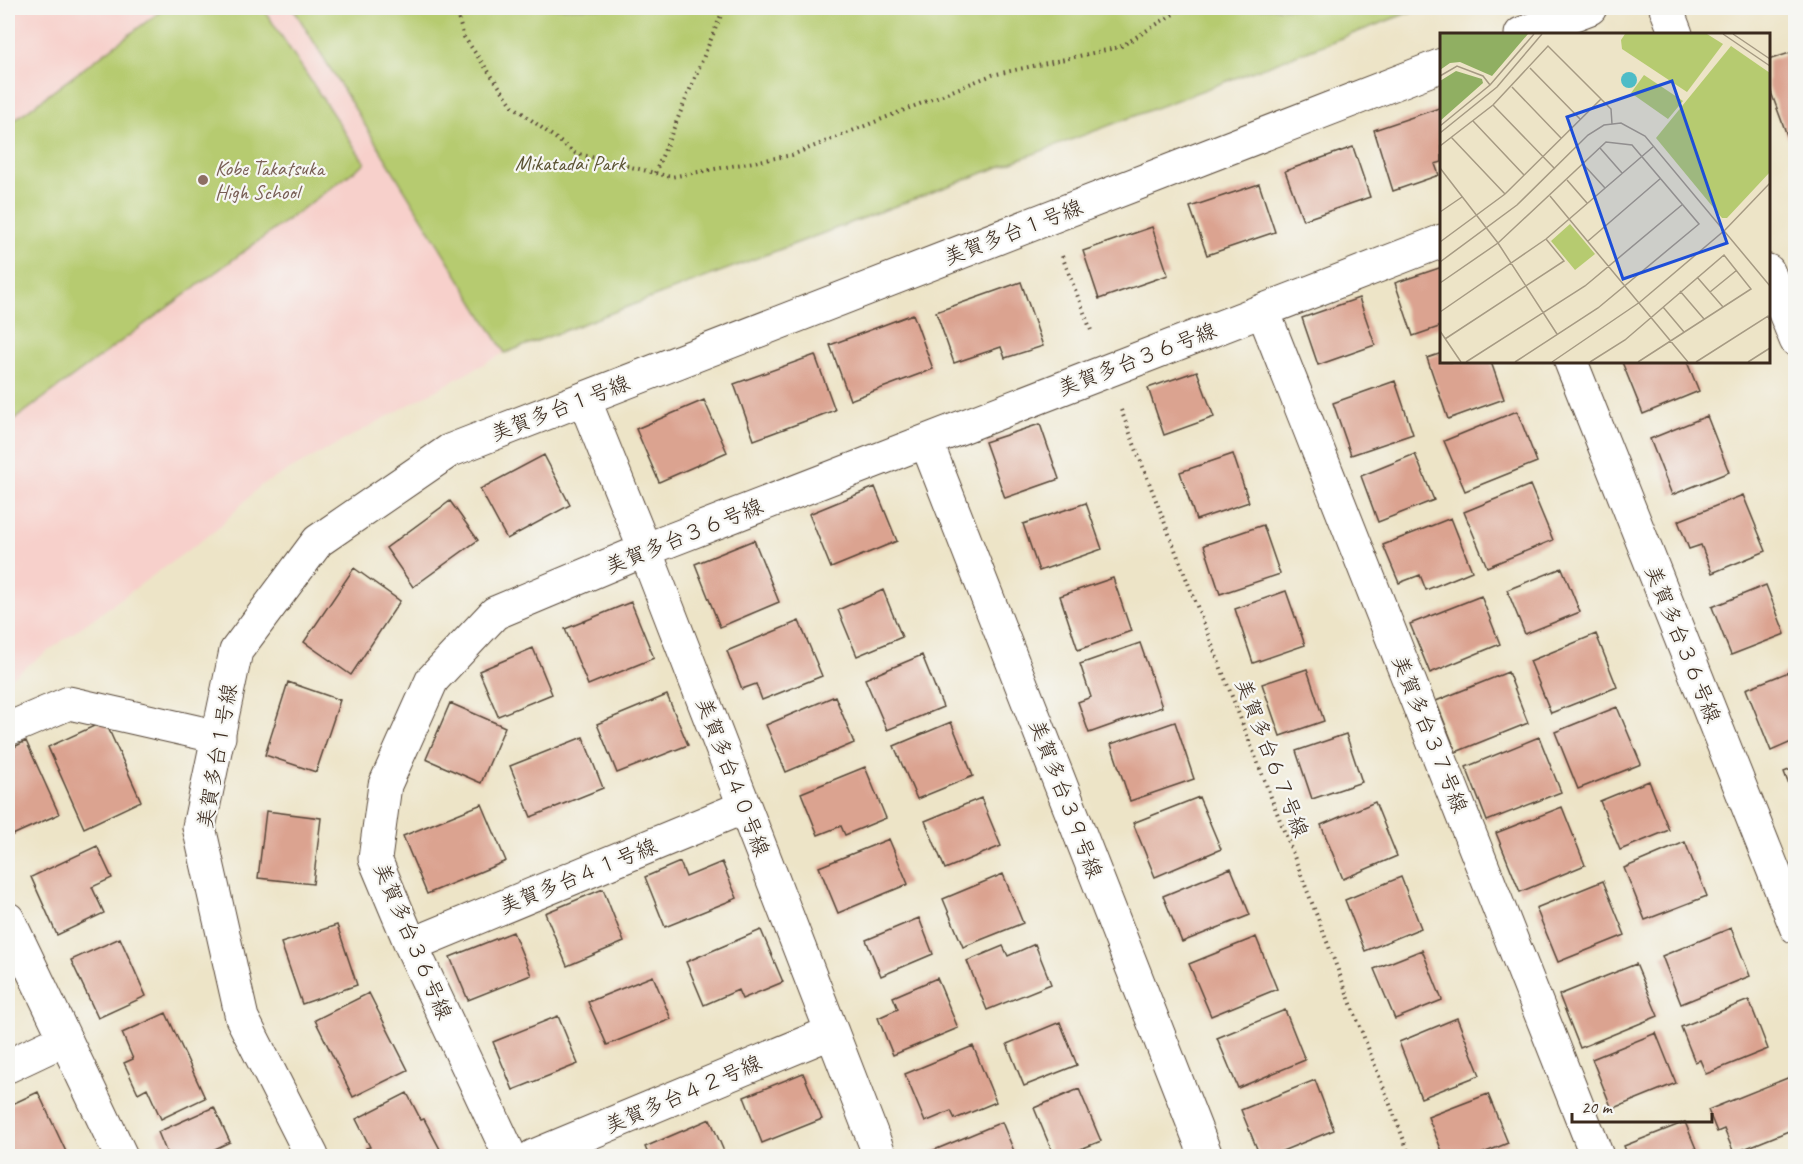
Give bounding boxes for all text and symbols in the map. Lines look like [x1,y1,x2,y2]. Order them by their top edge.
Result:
inset map [1440,33,1770,363]
park label: Mikatadai Park [515,150,626,176]
place label: Kobe Takatsuka High School [215,155,326,205]
marker: Kobe Takatsuka High School [196,173,210,187]
street label: 美賀多台１号線 [940,194,1086,270]
street label: 美賀多台３６号線 [1054,317,1220,401]
street label: 美賀多台１号線 [487,370,633,446]
street label: 美賀多台３６号線 [601,492,767,580]
street label: 美賀多台３６号線 [1639,561,1727,727]
street label: 美賀多台３７号線 [1386,651,1474,817]
street label: 美賀多台６７号線 [1230,675,1314,841]
street label: 美賀多台１号線 [191,681,243,831]
street label: 美賀多台４０号線 [691,694,775,860]
street label: 美賀多台３９号線 [1024,716,1108,882]
street label: 美賀多台４１号線 [495,832,661,920]
street label: 美賀多台３６号線 [368,859,458,1023]
street label: 美賀多台４２号線 [601,1049,765,1139]
scale bar [1572,1086,1712,1124]
text: 20 m [1581,1096,1614,1118]

